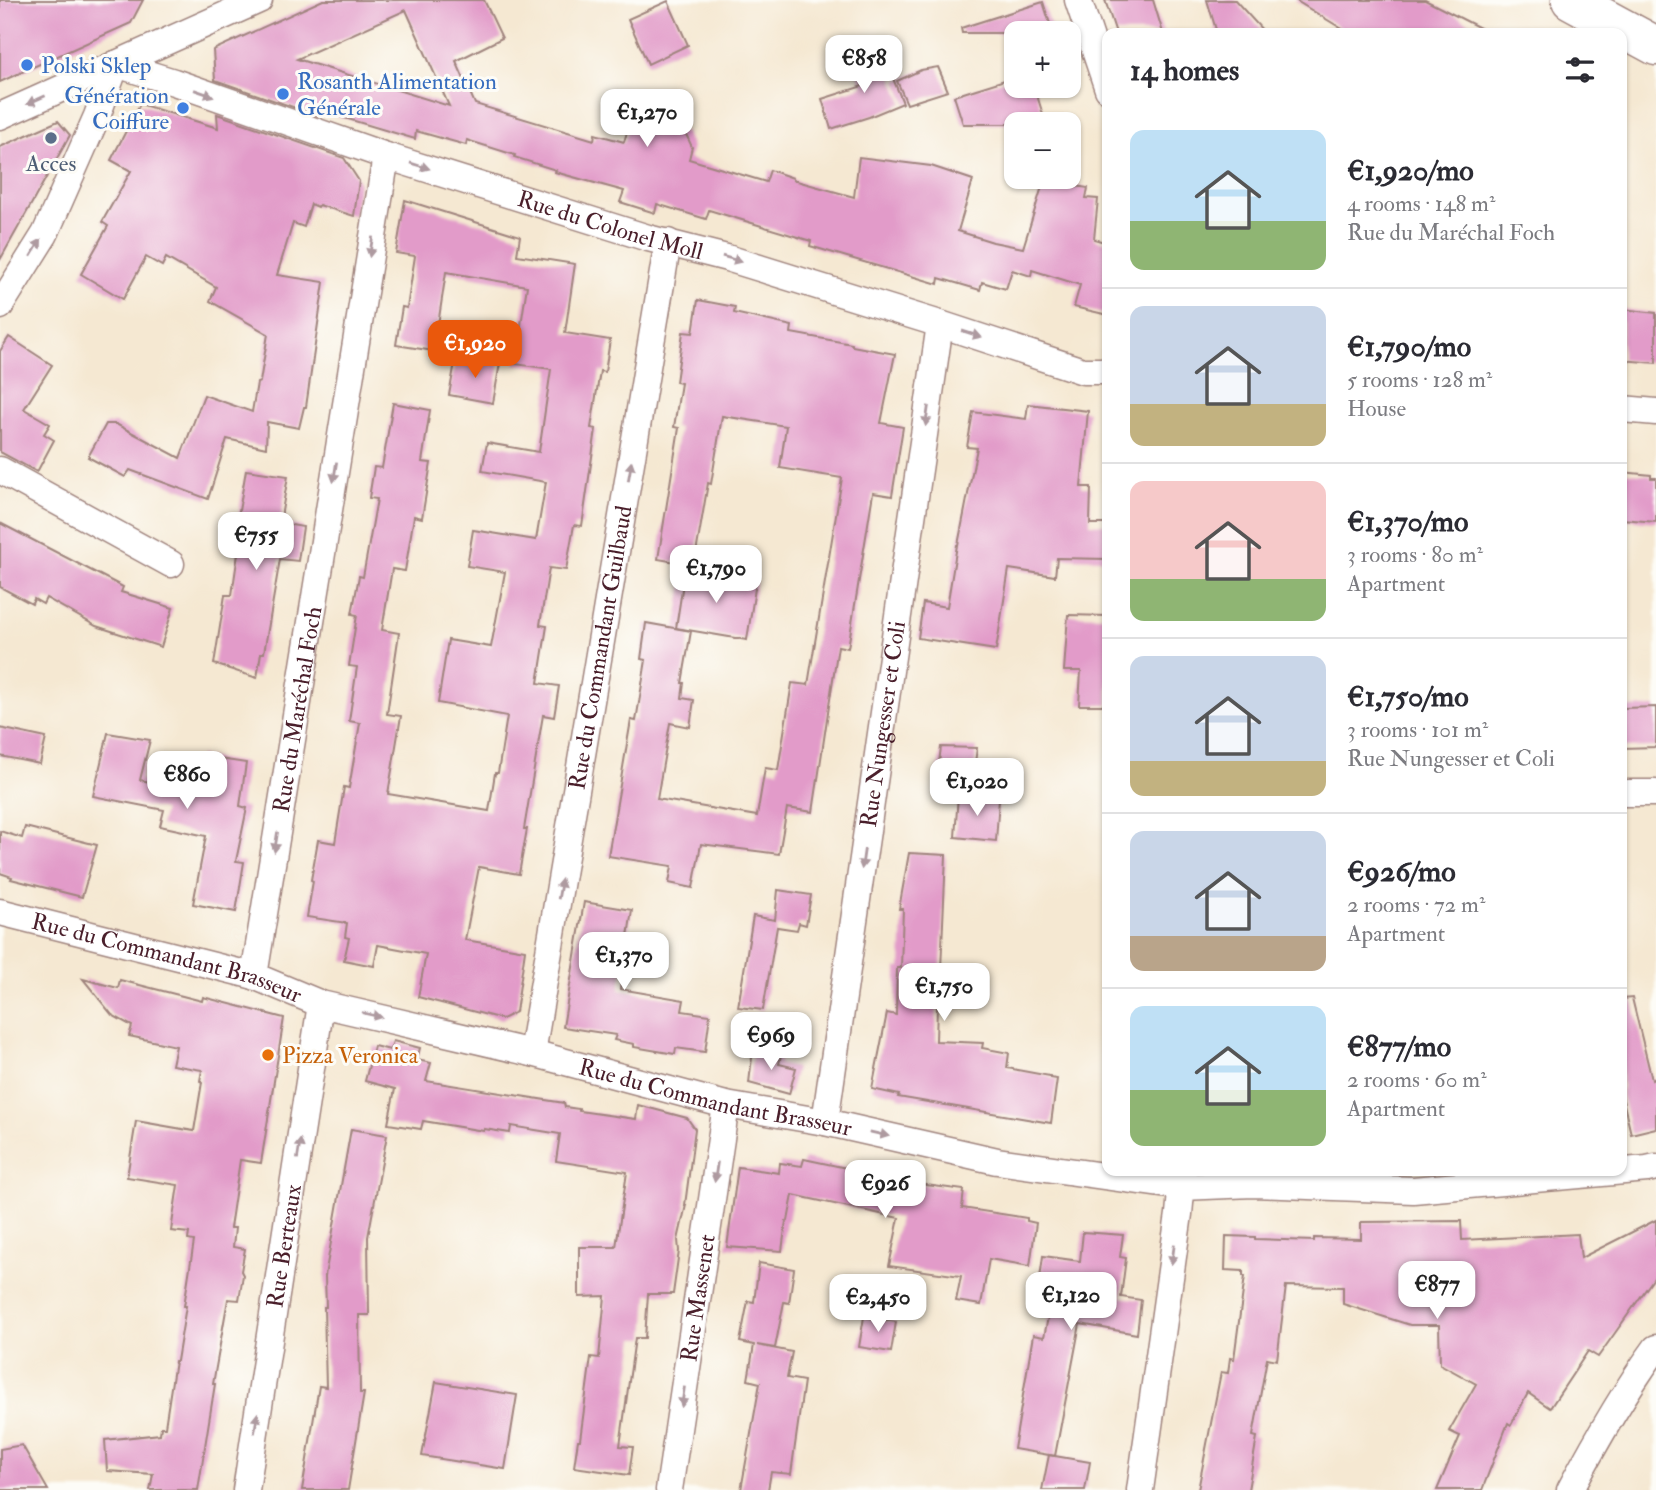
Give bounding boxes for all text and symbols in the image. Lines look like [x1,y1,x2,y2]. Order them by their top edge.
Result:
map controls [1004,21,1081,189]
button: + [1004,21,1081,98]
pin: €858 [823,36,905,95]
text: €858 [841,43,887,72]
place label: Polski Sklep [41,51,151,81]
icon: filters [1561,51,1599,89]
text: 14 homes [1130,52,1239,89]
marker: Polski Sklep [19,57,35,73]
place label: Rosanth Alimentation Générale [297,67,497,122]
place label: Génération Coiffure [64,81,169,136]
marker: Rosanth Alimentation Générale [275,86,291,102]
one-way arrow [194,88,215,99]
pin: €1,270 [590,90,704,149]
one-way arrow [26,94,46,106]
text: €1,270 [616,97,678,126]
marker: Génération Coiffure [175,100,191,116]
button: − [1004,112,1081,189]
marker: Acces [43,130,59,146]
place label: Acces [25,149,76,178]
text: €1,920/mo [1347,152,1474,189]
icon: home [1186,158,1270,242]
one-way arrow [410,161,431,172]
street label: Rue du Colonel Moll [514,184,706,266]
text: 4 rooms · 148 m² [1347,189,1495,218]
text: Rue du Maréchal Foch [1347,218,1555,247]
one-way arrow [365,236,376,258]
one-way arrow [30,239,42,258]
one-way arrow [721,255,742,265]
pin: €1,920 [418,320,532,380]
text: €1,920 [444,328,506,357]
text: €1,790/mo [1347,328,1471,365]
one-way arrow [962,330,983,340]
icon: home [1186,334,1270,418]
text: 5 rooms · 128 m² [1347,365,1492,394]
text: House [1347,394,1406,423]
one-way arrow [921,405,932,427]
one-way arrow [625,460,636,482]
one-way arrow [329,461,340,483]
street label: Rue du Commandant Guilbaud [562,503,638,792]
text: €1,370/mo [1347,503,1468,540]
icon: home [1186,509,1270,593]
pin: €755 [215,512,297,572]
text: €755 [234,520,278,549]
text: 3 rooms · 80 m² [1347,540,1483,569]
pin: €1,790 [659,546,773,605]
text: €1,790 [686,553,746,582]
text: Apartment [1347,569,1445,598]
street label: Rue du Maréchal Foch [266,604,328,815]
street label: Rue Nungesser et Coli [853,619,912,829]
text: €1,750/mo [1347,678,1469,715]
icon: home [1186,684,1270,768]
text: 3 rooms · 101 m² [1347,715,1488,744]
text: Rue Nungesser et Coli [1347,744,1555,773]
pin: €860 [146,752,228,811]
pin: €1,020 [920,758,1034,818]
text: €860 [163,759,211,788]
text: €1,020 [946,766,1008,795]
one-way arrow [270,831,281,853]
one-way arrow [857,848,868,870]
text: €926/mo [1347,853,1456,890]
icon: home [1186,859,1270,943]
one-way arrow [555,878,566,900]
text: 2 rooms · 72 m² [1347,890,1485,919]
street label: Rue du Commandant Brasseur [29,906,307,1009]
text: Apartment [1347,919,1445,948]
pin: €1,370 [567,932,681,992]
text: €1,370 [595,940,653,969]
pin: €1,750 [887,964,1001,1023]
text: €1,750 [915,971,973,1000]
one-way arrow [361,1010,383,1021]
pin: €969 [730,1012,812,1072]
text: €969 [747,1020,795,1049]
text: €877/mo [1347,1028,1451,1065]
icon: home [1186,1034,1270,1118]
place label: Pizza Veronica [282,1041,419,1070]
marker: Pizza Veronica [260,1047,276,1063]
street label: Rue du Commandant Brasseur [576,1052,855,1142]
text: 2 rooms · 60 m² [1347,1065,1487,1094]
text: Apartment [1347,1094,1445,1123]
one-way arrow [869,1129,891,1140]
one-way arrow [294,1138,305,1160]
pin: €926 [844,1160,926,1220]
one-way arrow [711,1162,722,1184]
text: €926 [861,1168,909,1197]
street label: Rue Berteaux [260,1182,308,1310]
street label: Rue Massenet [674,1232,721,1364]
one-way arrow [1168,1244,1179,1266]
pin: €877 [1396,1262,1478,1321]
text: €877 [1414,1269,1460,1298]
pin: €1,120 [1014,1272,1128,1332]
pin: €2,450 [821,1274,935,1334]
text: €1,120 [1042,1280,1100,1309]
text: €2,450 [845,1282,911,1311]
one-way arrow [677,1387,688,1409]
one-way arrow [251,1411,262,1433]

